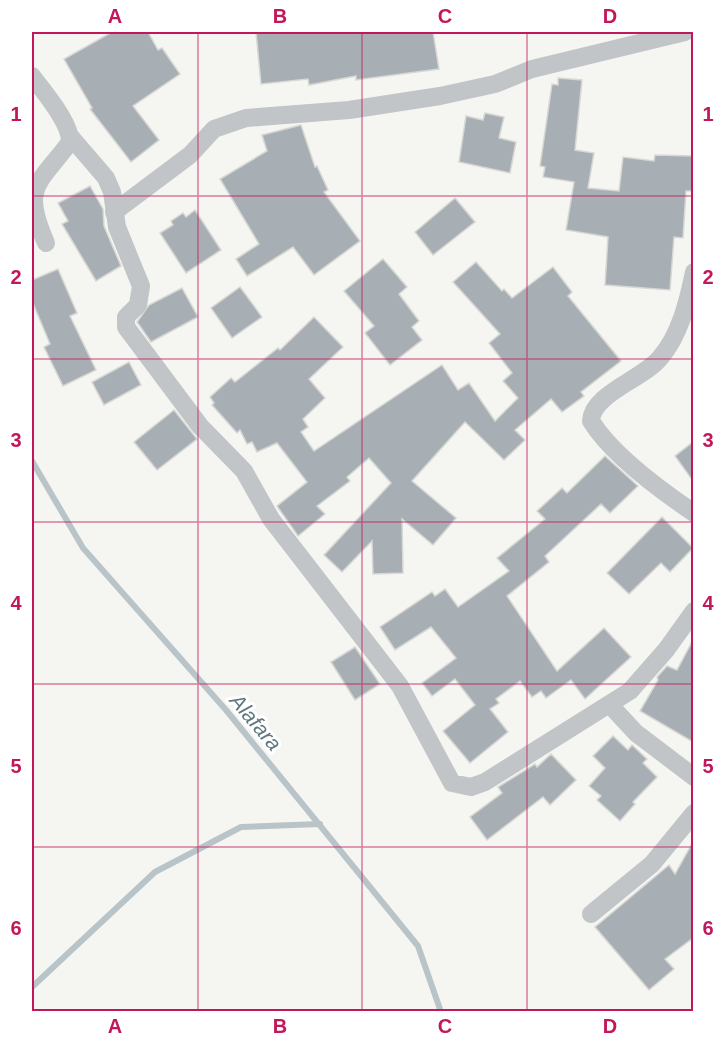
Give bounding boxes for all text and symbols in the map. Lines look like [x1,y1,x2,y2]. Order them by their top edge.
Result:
text: A [108,5,122,27]
text: B [273,5,287,27]
text: C [438,5,452,27]
text: D [603,5,617,27]
text: 1 [10,103,22,125]
text: 1 [702,103,714,125]
text: 2 [10,266,22,288]
text: 2 [702,266,714,288]
text: 3 [10,429,22,451]
text: 3 [702,429,714,451]
text: 4 [10,592,22,614]
text: 4 [702,592,714,614]
water label: Alafara [225,688,286,755]
text: 5 [10,755,22,777]
text: 5 [702,755,714,777]
text: 6 [10,917,22,939]
text: 6 [702,917,714,939]
text: A [108,1015,122,1037]
text: B [273,1015,287,1037]
text: C [438,1015,452,1037]
text: D [603,1015,617,1037]

